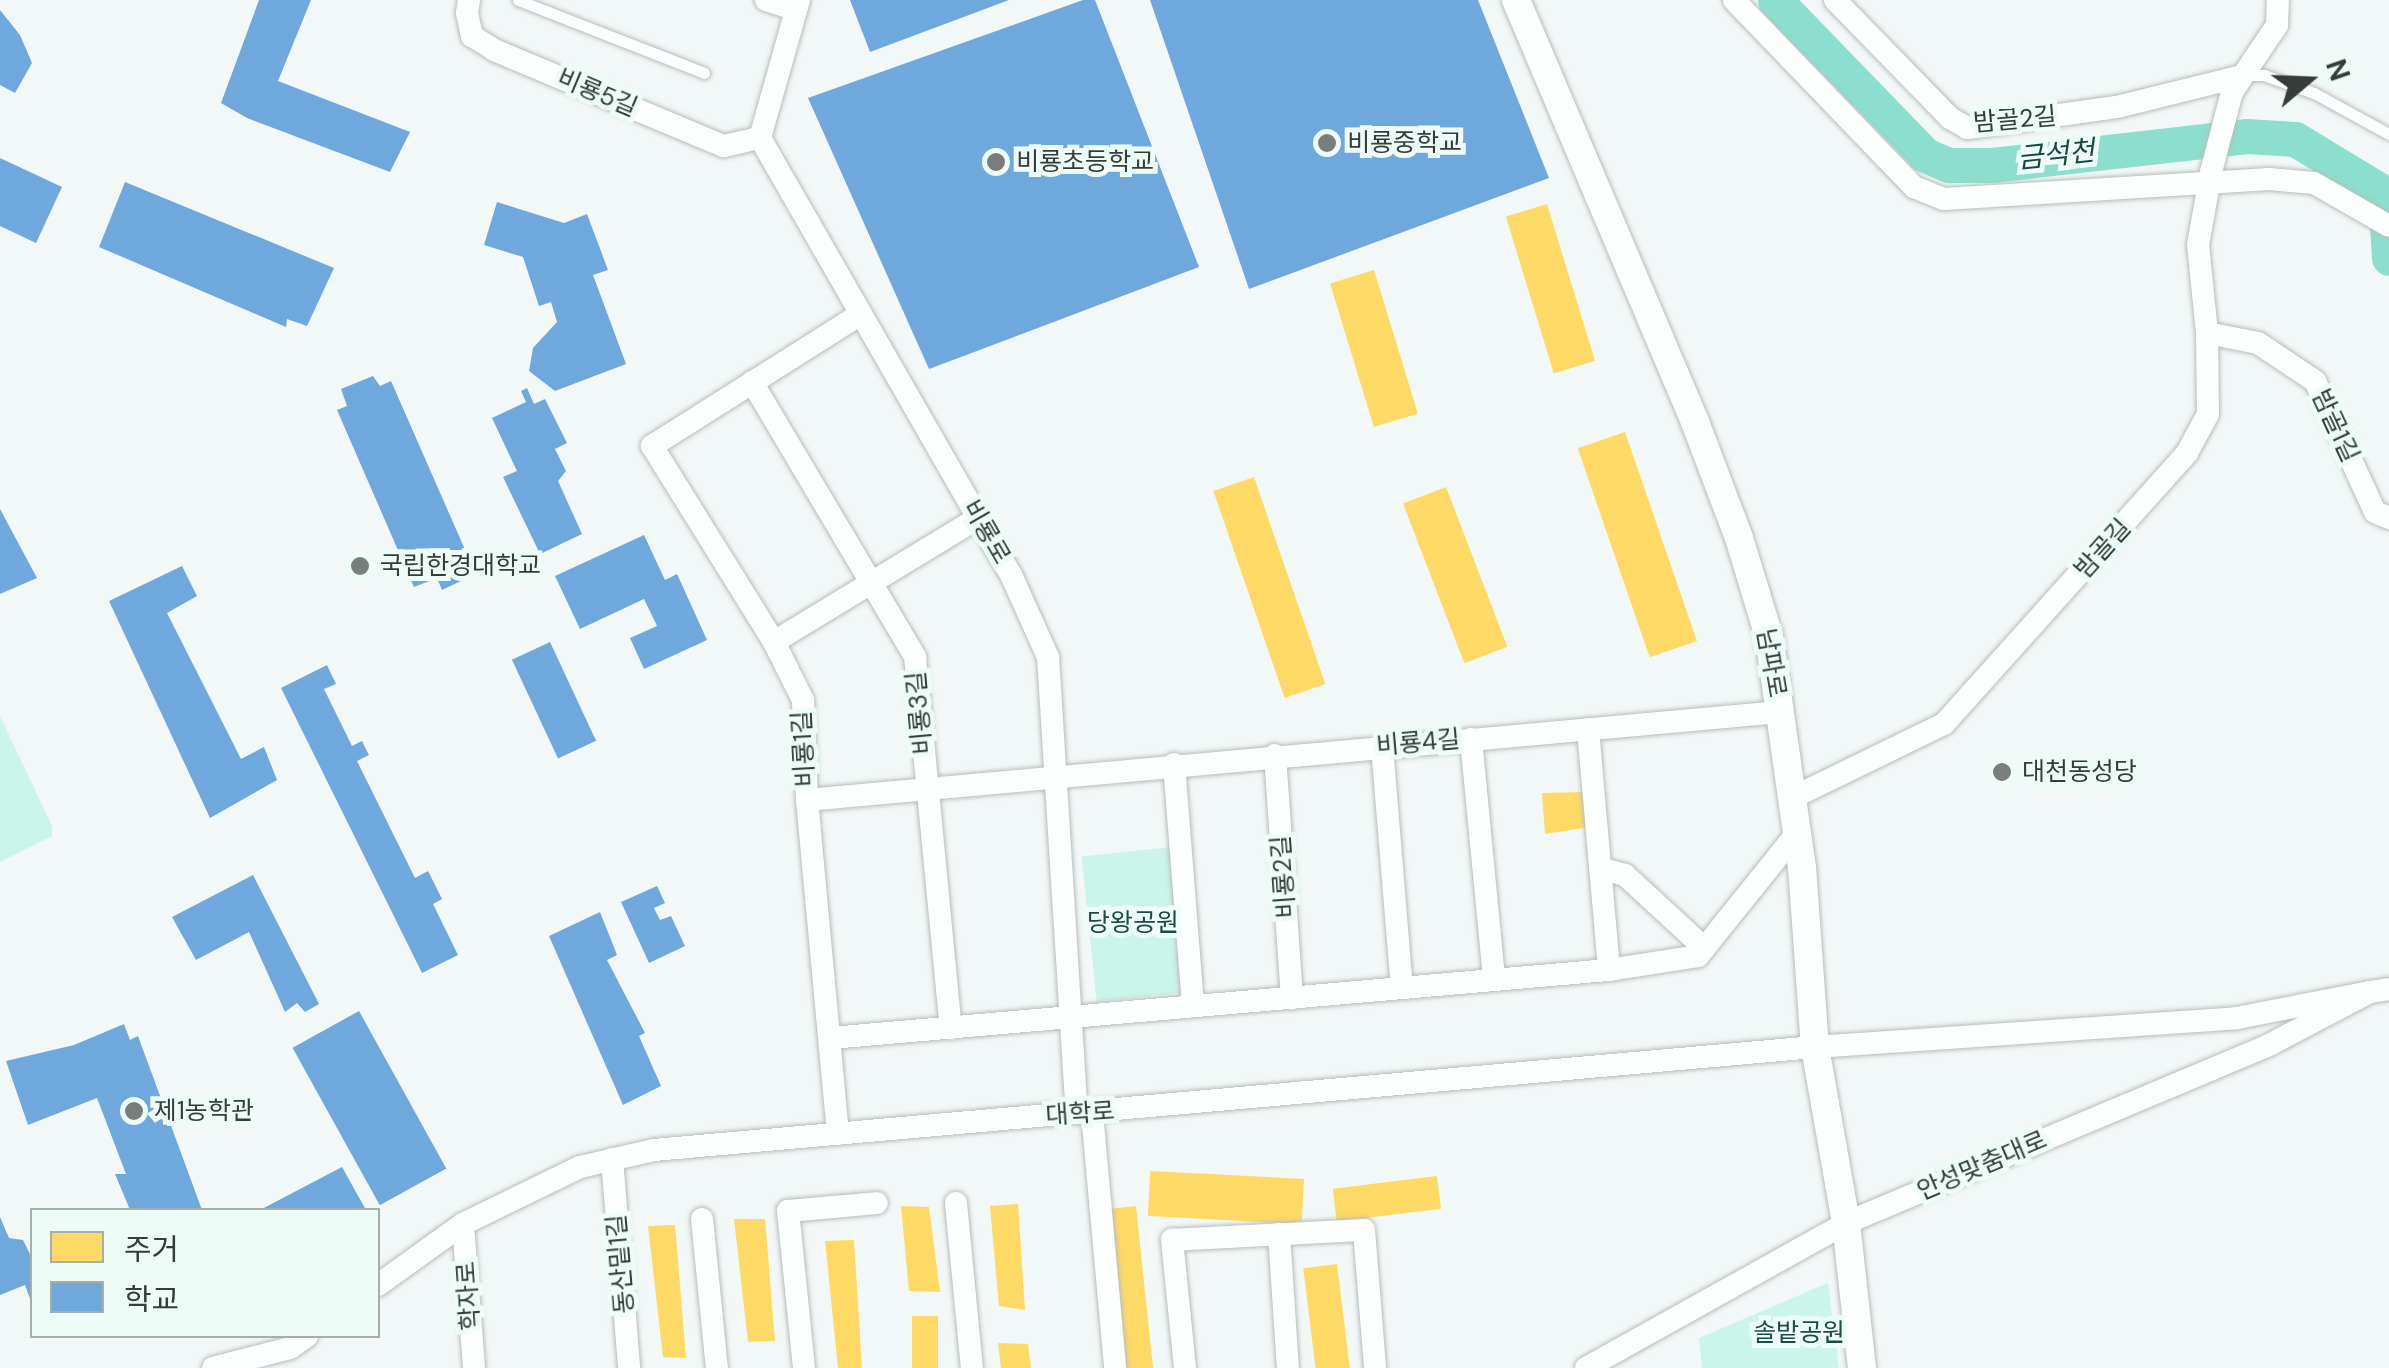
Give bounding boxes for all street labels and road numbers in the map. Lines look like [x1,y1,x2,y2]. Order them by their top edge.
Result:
street label: 비룡5길 [552,63,642,123]
street label: 밤골2길 [1972,101,2058,139]
street label: 밤골1길 [2305,385,2365,467]
street label: 비룡로 [956,495,1016,569]
street label: 밤골길 [2069,513,2137,585]
street label: 남파로 [1750,626,1792,700]
street label: 비룡3길 [901,670,939,756]
street label: 비룡1길 [787,710,821,788]
street label: 비룡4길 [1375,724,1461,762]
street label: 비룡2길 [1266,834,1302,920]
street label: 대학로 [1045,1097,1115,1131]
street label: 안성맞춤대로 [1913,1125,2051,1207]
street label: 동산밑1길 [602,1213,640,1315]
street label: 학자로 [452,1261,486,1331]

